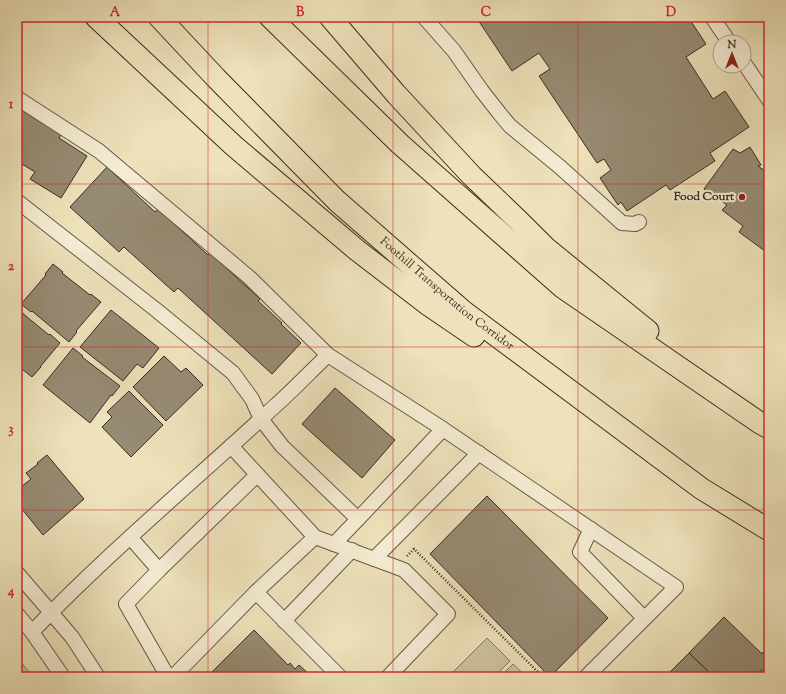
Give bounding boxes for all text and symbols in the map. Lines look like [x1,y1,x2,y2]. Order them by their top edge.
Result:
text: A [110,4,121,22]
text: B [296,4,305,22]
text: C [481,4,491,22]
text: D [666,4,676,22]
north arrow [712,34,752,74]
text: N [727,37,737,53]
text: 1 [9,96,14,114]
place label: Food Court [673,188,735,206]
marker: Food Court [737,192,747,202]
street label: Foothill Transportation Corridor [376,233,518,355]
text: 2 [8,258,15,276]
text: 3 [8,421,14,439]
text: 4 [7,583,15,601]

